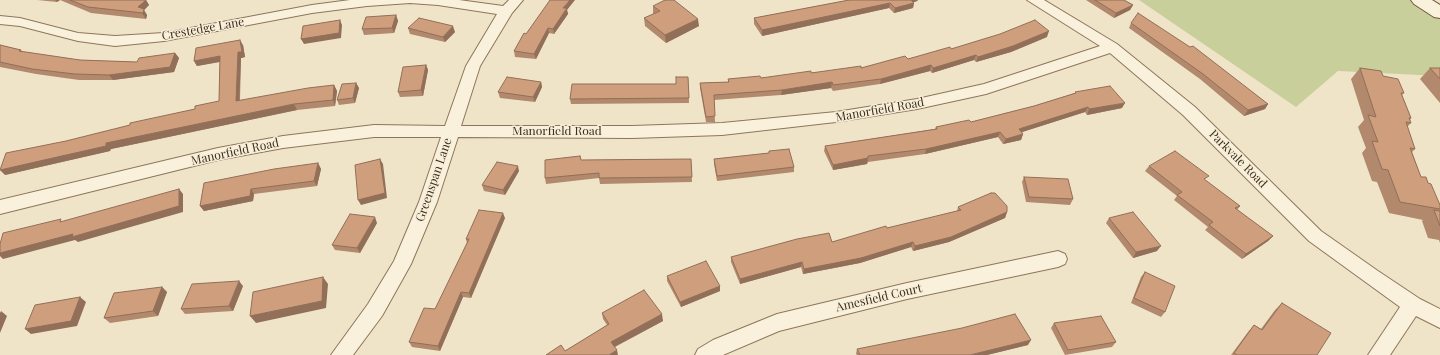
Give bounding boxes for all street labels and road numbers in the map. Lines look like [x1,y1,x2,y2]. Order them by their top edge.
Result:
street label: Crestedge Lane [161,15,245,43]
street label: Manorfield Road [835,95,925,125]
street label: Manorfield Road [512,124,602,138]
street label: Parkvale Road [1206,127,1270,191]
street label: Manorfield Road [190,136,280,168]
street label: Greenspan Lane [413,136,455,224]
street label: Amesfield Court [835,281,923,315]

